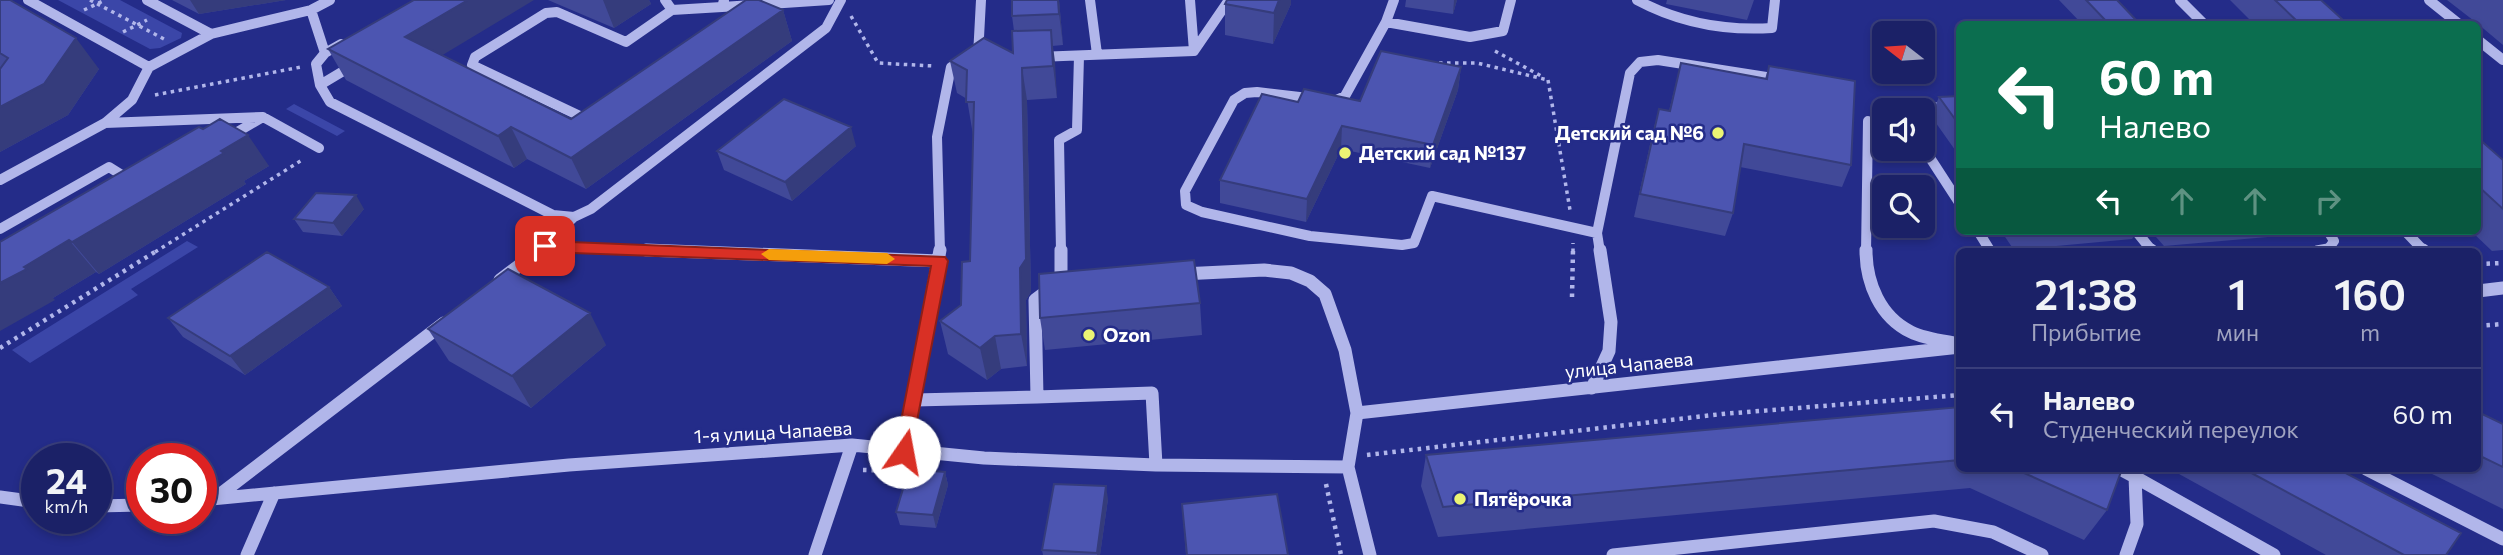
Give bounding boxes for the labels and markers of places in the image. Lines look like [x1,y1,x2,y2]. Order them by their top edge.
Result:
place label: Детский сад №6 [1555,121,1704,144]
marker: Детский сад №6 [1710,125,1726,141]
place label: Детский сад №137 [1359,141,1526,164]
marker: Детский сад №137 [1337,145,1353,161]
pin [515,216,575,276]
place label: Ozon [1103,323,1151,346]
marker: Ozon [1081,327,1097,343]
place label: Пятёрочка [1474,487,1572,510]
marker: Пятёрочка [1452,491,1468,507]

